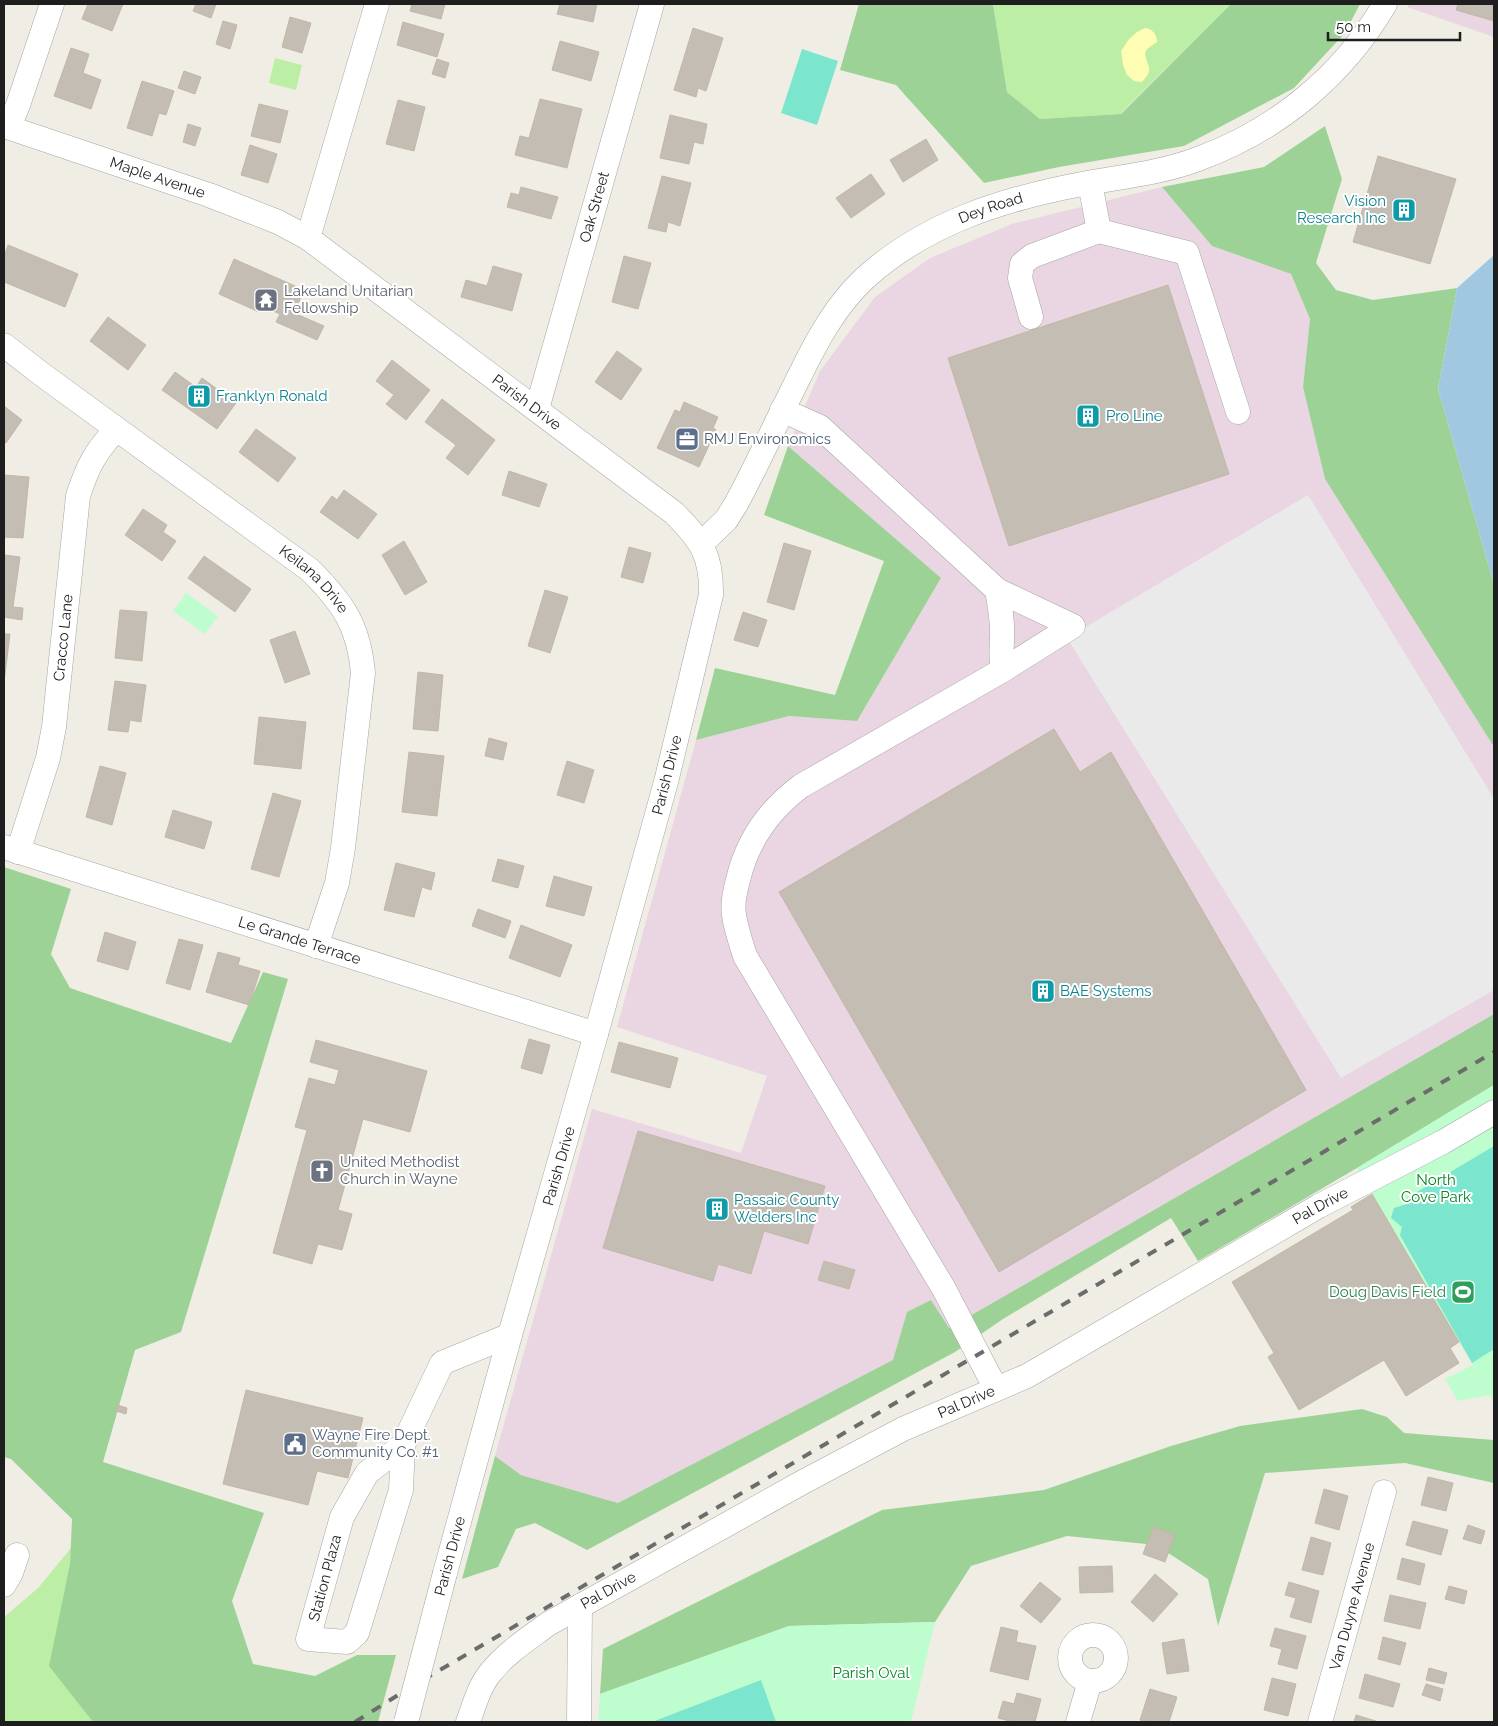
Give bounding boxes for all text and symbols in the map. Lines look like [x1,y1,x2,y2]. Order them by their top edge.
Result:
scale bar [1328,10,1460,42]
text: 50 m [1336,18,1371,36]
street label: Maple Avenue [108,153,208,202]
street label: Oak Street [576,169,613,244]
street label: Dey Road [956,189,1025,227]
place label: Vision Research Inc [1297,192,1386,227]
building icon: Vision Research Inc [1391,197,1417,223]
place label: Lakeland Unitarian Fellowship [284,282,413,317]
temple icon: Lakeland Unitarian Fellowship [253,287,279,313]
street label: Parish Drive [489,371,565,434]
building icon: Franklyn Ronald [186,383,212,409]
place label: Franklyn Ronald [216,387,328,405]
building icon: Pro Line [1075,403,1101,429]
place label: Pro Line [1106,407,1163,425]
office icon: RMJ Environomics [674,426,700,452]
place label: RMJ Environomics [704,430,831,448]
street label: Keilana Drive [276,542,352,617]
street label: Cracco Lane [50,593,77,682]
street label: Parish Drive [648,733,686,817]
street label: Le Grande Terrace [236,913,363,968]
building icon: BAE Systems [1030,978,1056,1004]
place label: BAE Systems [1060,982,1152,1000]
street label: Parish Drive [539,1124,579,1208]
place label: United Methodist Church in Wayne [340,1153,459,1188]
church icon: United Methodist Church in Wayne [309,1158,335,1184]
park label: North Cove Park [1401,1171,1471,1206]
street label: Pal Drive [1289,1183,1351,1228]
place label: Passaic County Welders Inc [734,1191,839,1226]
building icon: Passaic County Welders Inc [704,1196,730,1222]
sports icon: Doug Davis Field [1450,1279,1476,1305]
place label: Doug Davis Field [1329,1283,1446,1301]
street label: Pal Drive [935,1382,998,1422]
place label: Wayne Fire Dept. Community Co. #1 [312,1426,439,1461]
public building icon: Wayne Fire Dept. Community Co. #1 [282,1431,308,1457]
street label: Parish Drive [431,1514,469,1598]
street label: Station Plaza [305,1533,345,1623]
street label: Van Duyne Avenue [1326,1540,1379,1672]
street label: Pal Drive [577,1568,639,1613]
park label: Parish Oval [832,1664,910,1682]

